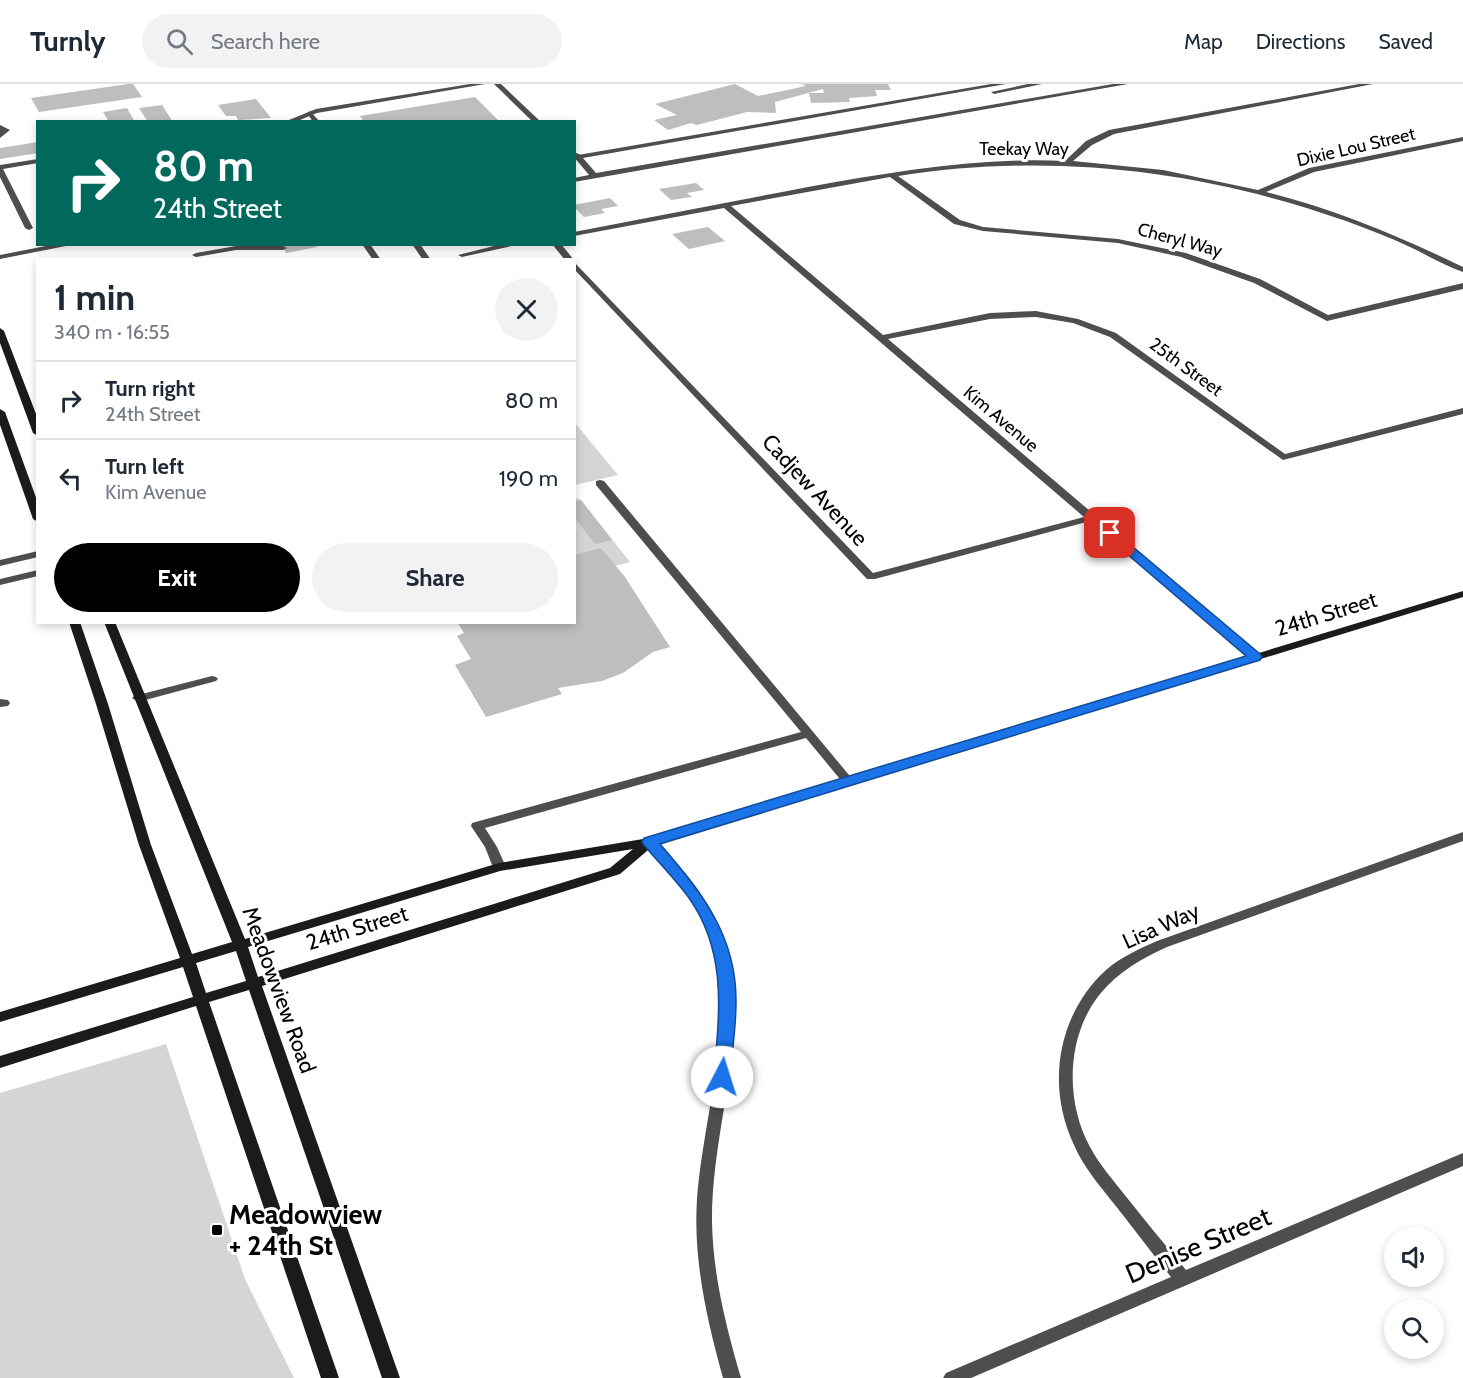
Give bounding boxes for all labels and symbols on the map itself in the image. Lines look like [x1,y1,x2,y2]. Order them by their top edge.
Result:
street label: Dixie Lou Street [1295,123,1417,171]
street label: Teekay Way [979,138,1069,160]
street label: Cheryl Way [1135,218,1225,262]
street label: 25th Street [1145,333,1227,401]
street label: Kim Avenue [959,381,1043,457]
street label: Cadjew Avenue [756,429,874,551]
pin [1084,507,1135,558]
street label: 24th Street [1272,586,1381,642]
street label: Lisa Way [1118,897,1204,955]
street label: 24th Street [303,900,412,956]
street label: Meadowview Road [236,903,322,1077]
position arrow [690,1045,754,1109]
place label: Meadowview + 24th St [229,1198,383,1262]
street label: Denise Street [1120,1200,1276,1290]
marker: Meadowview + 24th St [210,1223,224,1237]

